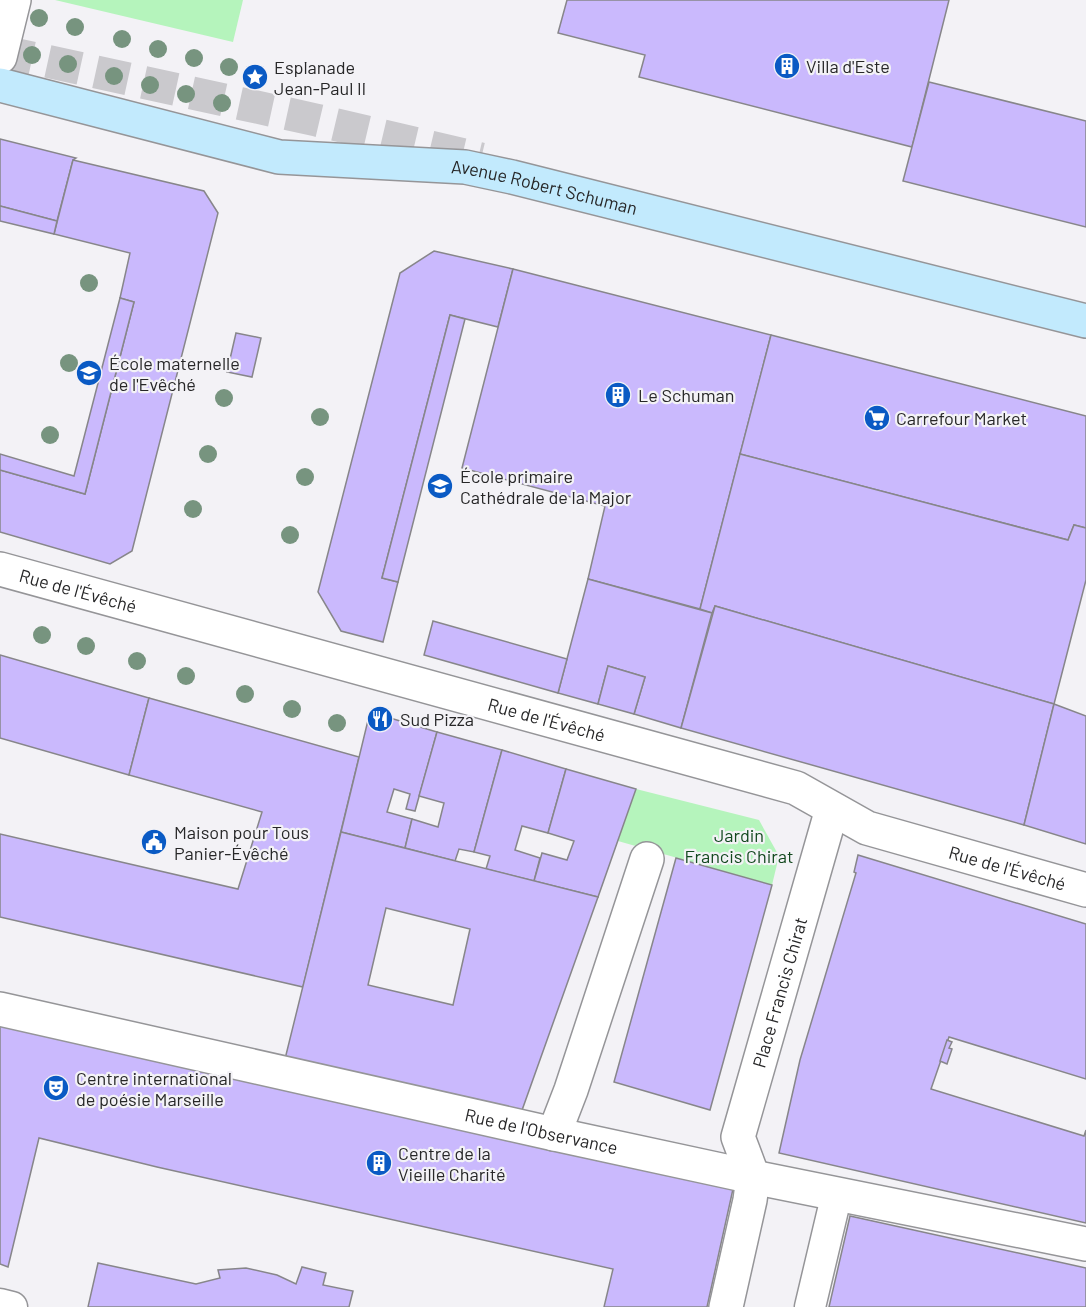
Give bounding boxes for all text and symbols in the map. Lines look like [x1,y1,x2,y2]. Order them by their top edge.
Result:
building icon: Villa d'Este [772,51,802,81]
place label: Villa d'Este [806,55,890,77]
place label: Esplanade Jean-Paul II [274,56,366,99]
place icon: Esplanade Jean-Paul II [240,62,270,92]
street label: Avenue Robert Schuman [451,155,640,219]
place label: École maternelle de l'Evêché [109,352,240,395]
school or university icon: École maternelle de l'Evêché [74,358,104,388]
building icon: Le Schuman [603,380,633,410]
place label: Le Schuman [638,384,734,406]
supermarket icon: Carrefour Market [862,403,892,433]
place label: Carrefour Market [896,407,1027,429]
place label: École primaire Cathédrale de la Major [460,465,632,508]
school or university icon: École primaire Cathédrale de la Major [425,471,455,501]
street label: Rue de l'Évêché [17,564,139,617]
street label: Rue de l'Évêché [486,693,608,746]
restaurant icon: Sud Pizza [365,704,395,734]
place label: Sud Pizza [400,708,474,730]
place label: Maison pour Tous Panier-Évêché [174,821,309,864]
park label: Jardin Francis Chirat [685,824,793,867]
public building icon: Maison pour Tous Panier-Évêché [139,827,169,857]
street label: Rue de l'Évêché [946,841,1069,895]
street label: Place Francis Chirat [747,915,811,1070]
place label: Centre international de poésie Marseille [76,1067,232,1110]
theatre icon: Centre international de poésie Marseille [41,1073,71,1103]
street label: Rue de l'Observance [463,1103,620,1158]
place label: Centre de la Vieille Charité [398,1142,506,1185]
building icon: Centre de la Vieille Charité [364,1148,394,1178]

